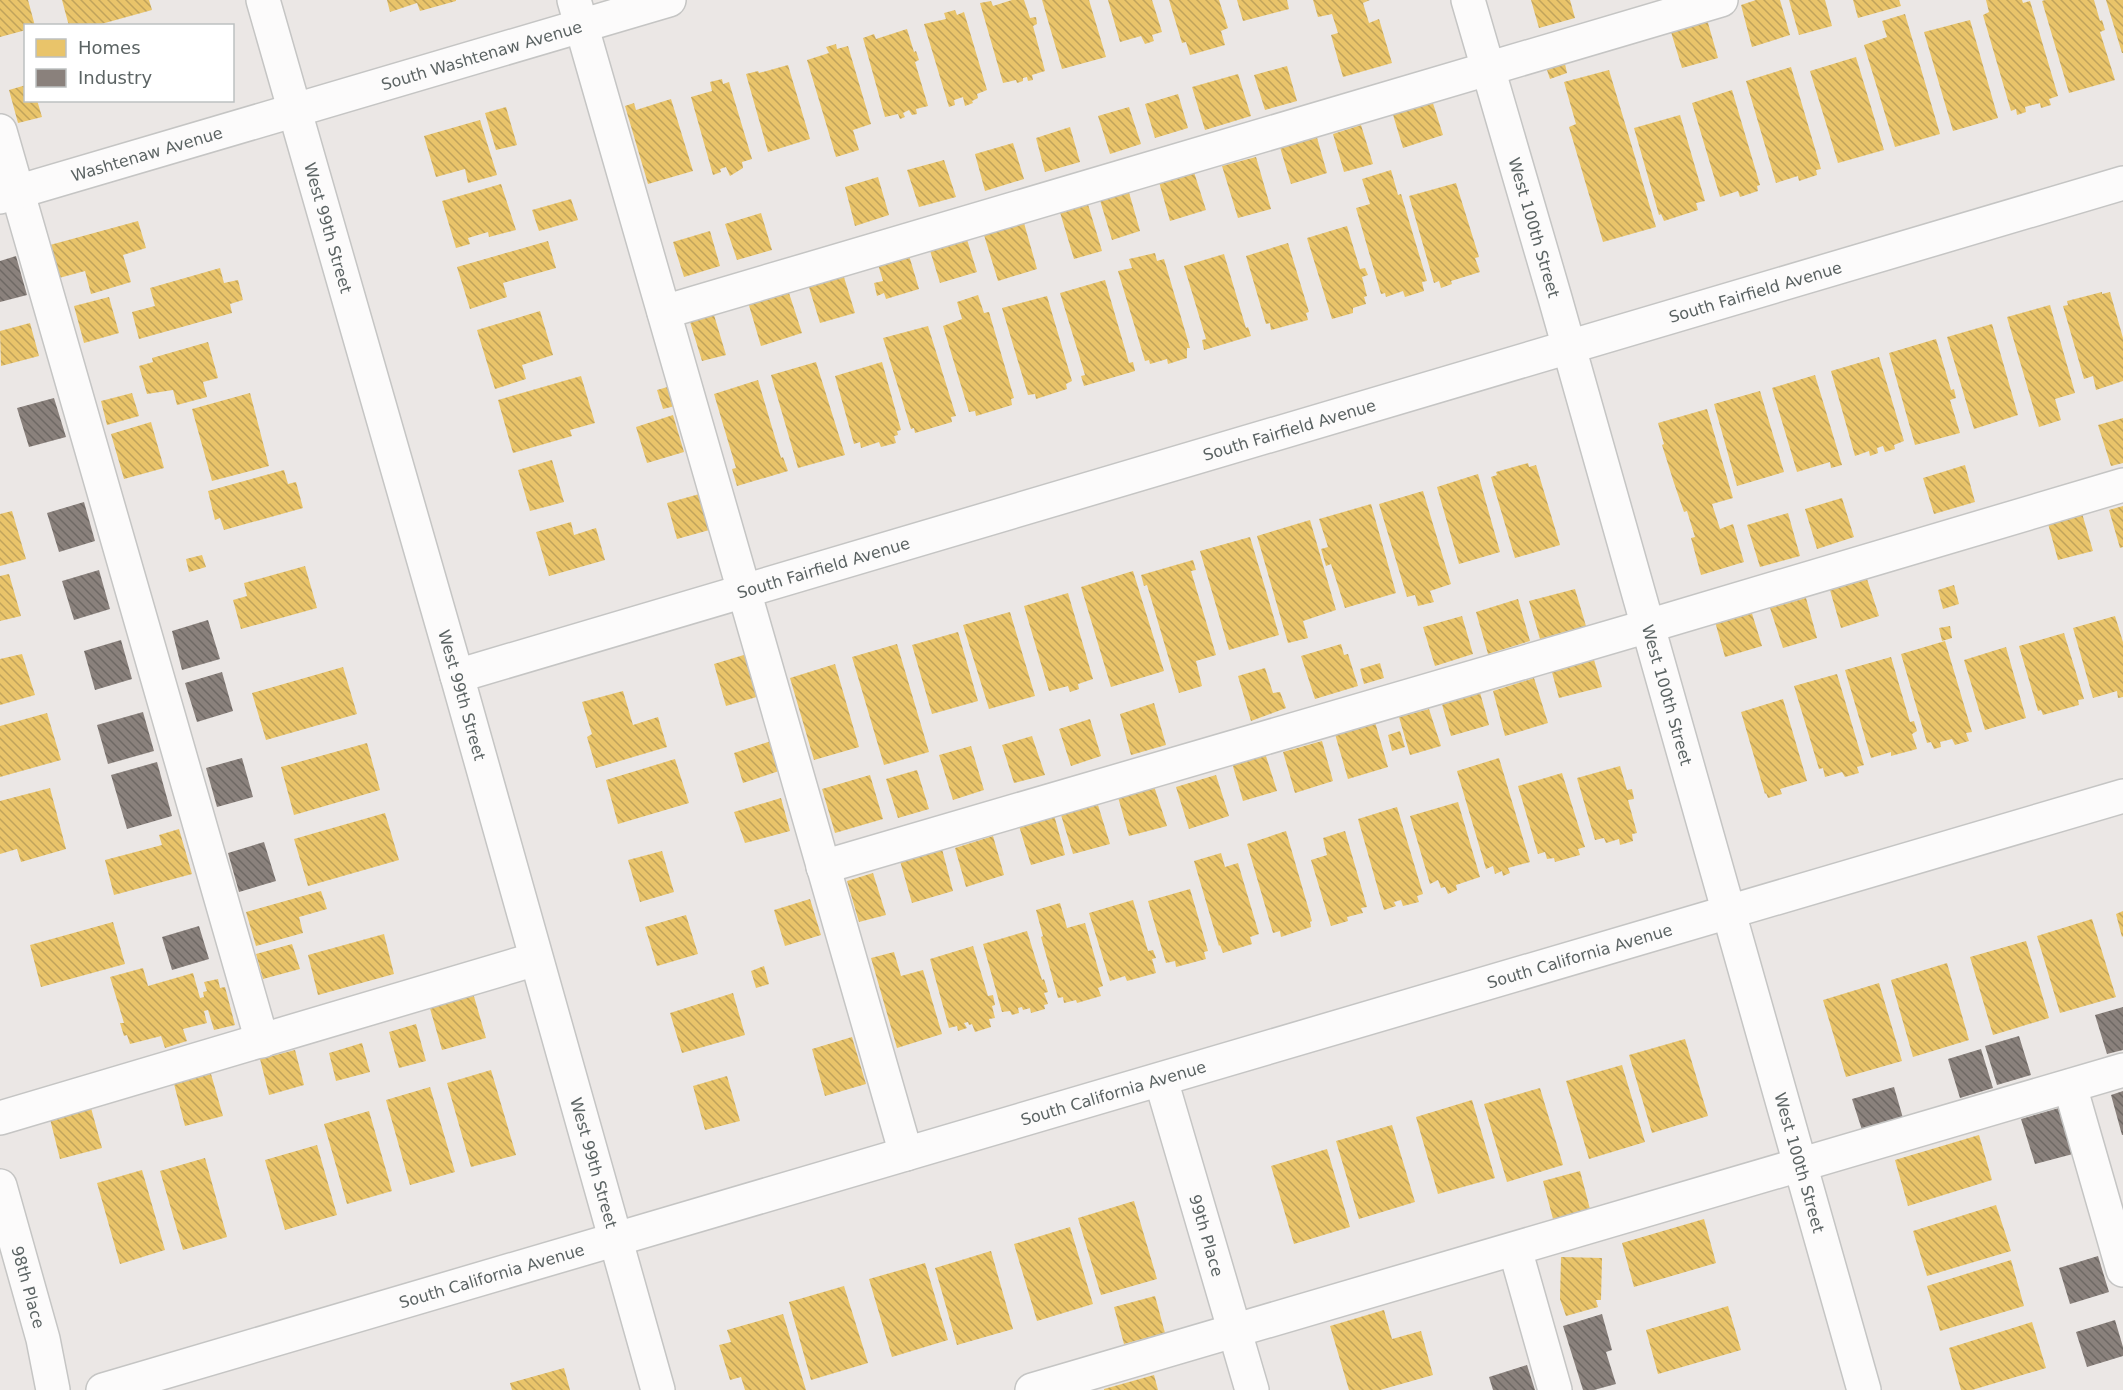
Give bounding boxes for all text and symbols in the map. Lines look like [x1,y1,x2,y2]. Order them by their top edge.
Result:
street label: South Washtenaw Avenue [379,17,584,94]
legend [24,24,234,102]
text: Homes [78,37,141,58]
text: Industry [78,67,152,88]
street label: Washtenaw Avenue [69,123,225,186]
street label: West 100th Street [1504,155,1563,300]
street label: West 99th Street [300,160,356,295]
street label: South Fairfield Avenue [1667,258,1844,327]
street label: South Fairfield Avenue [1201,396,1378,465]
street label: South Fairfield Avenue [735,534,912,603]
street label: West 100th Street [1638,623,1696,768]
street label: West 99th Street [434,628,489,763]
street label: South California Avenue [1485,920,1674,993]
street label: South California Avenue [1018,1057,1208,1130]
street label: West 100th Street [1770,1090,1828,1235]
street label: West 99th Street [566,1095,621,1230]
street label: 99th Place [1185,1192,1227,1279]
street label: South California Avenue [397,1240,587,1312]
street label: 98th Place [7,1244,48,1330]

